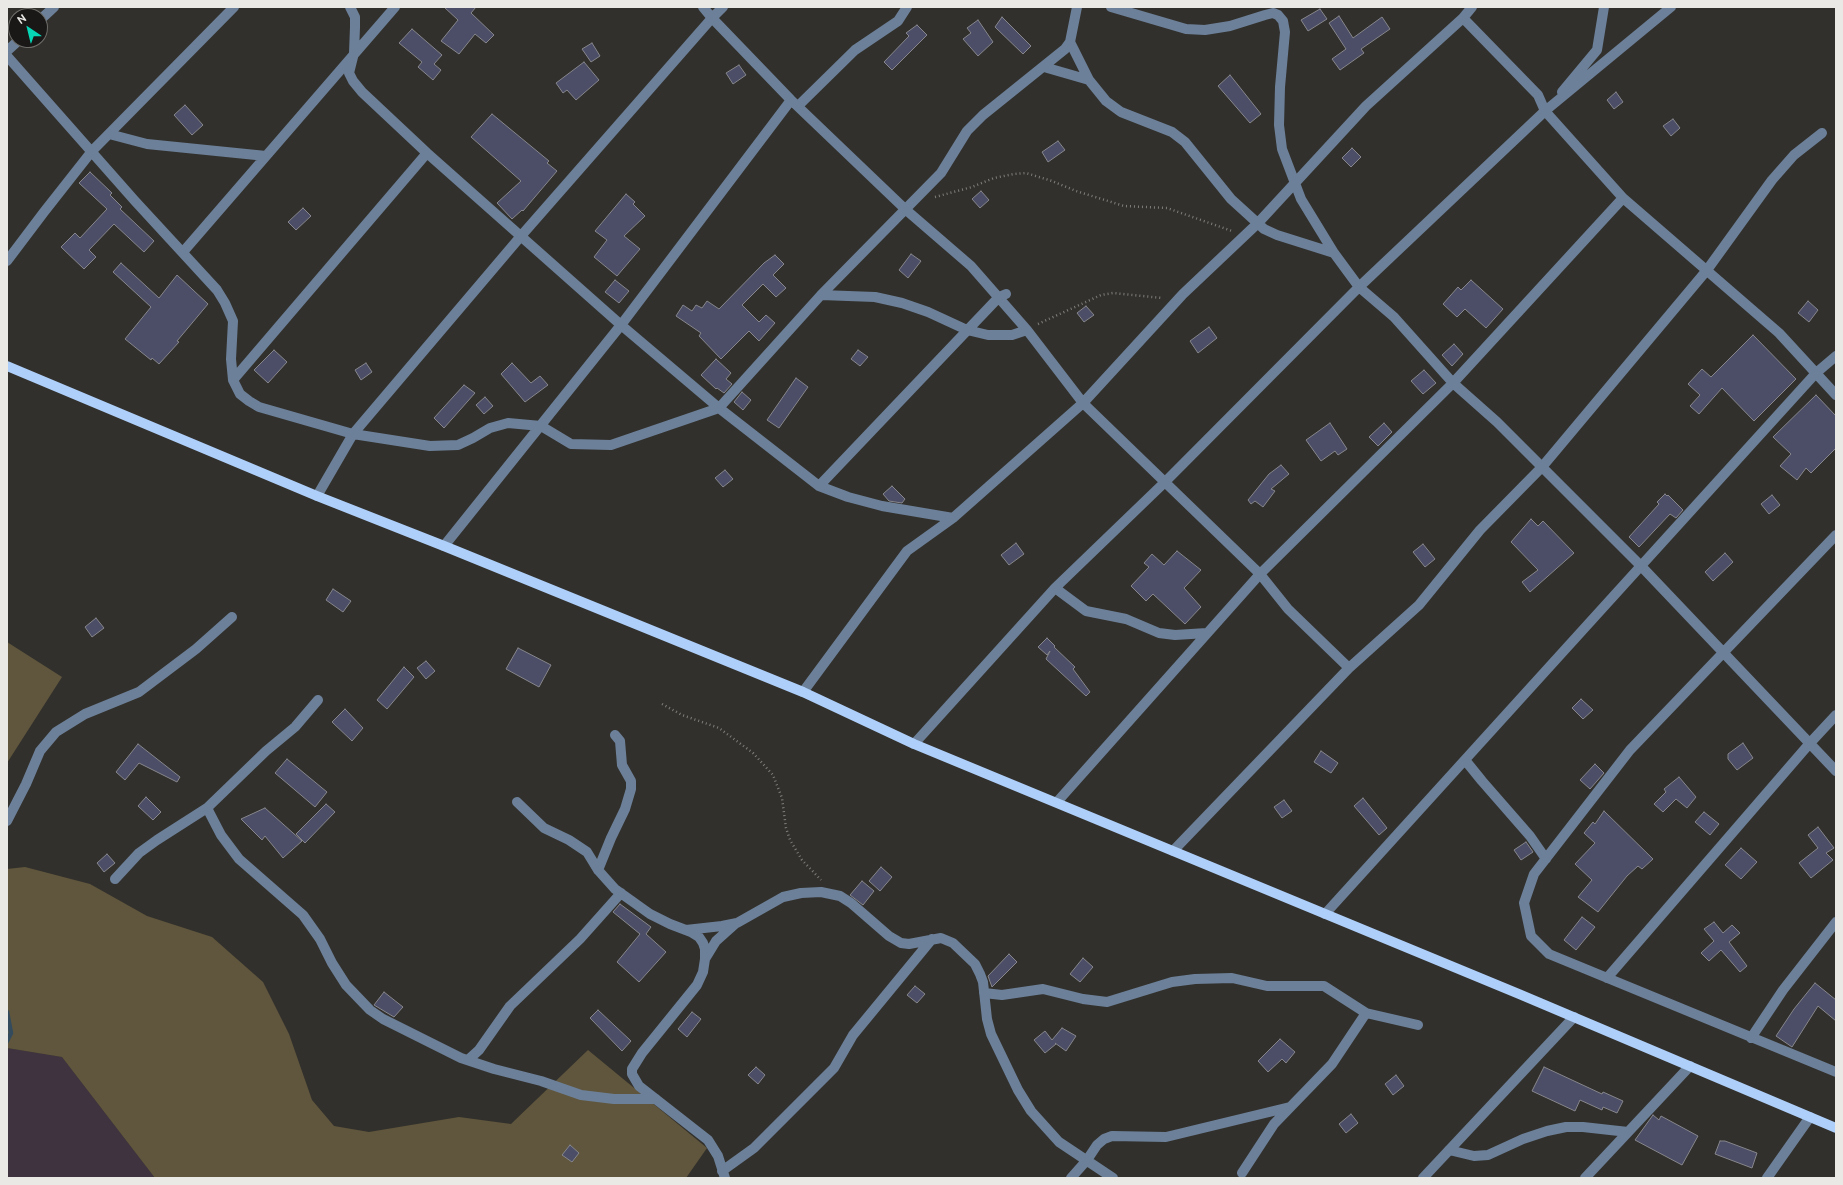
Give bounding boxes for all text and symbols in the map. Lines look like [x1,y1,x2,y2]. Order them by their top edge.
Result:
north arrow [8,8,48,48]
text: N [15,12,28,26]

